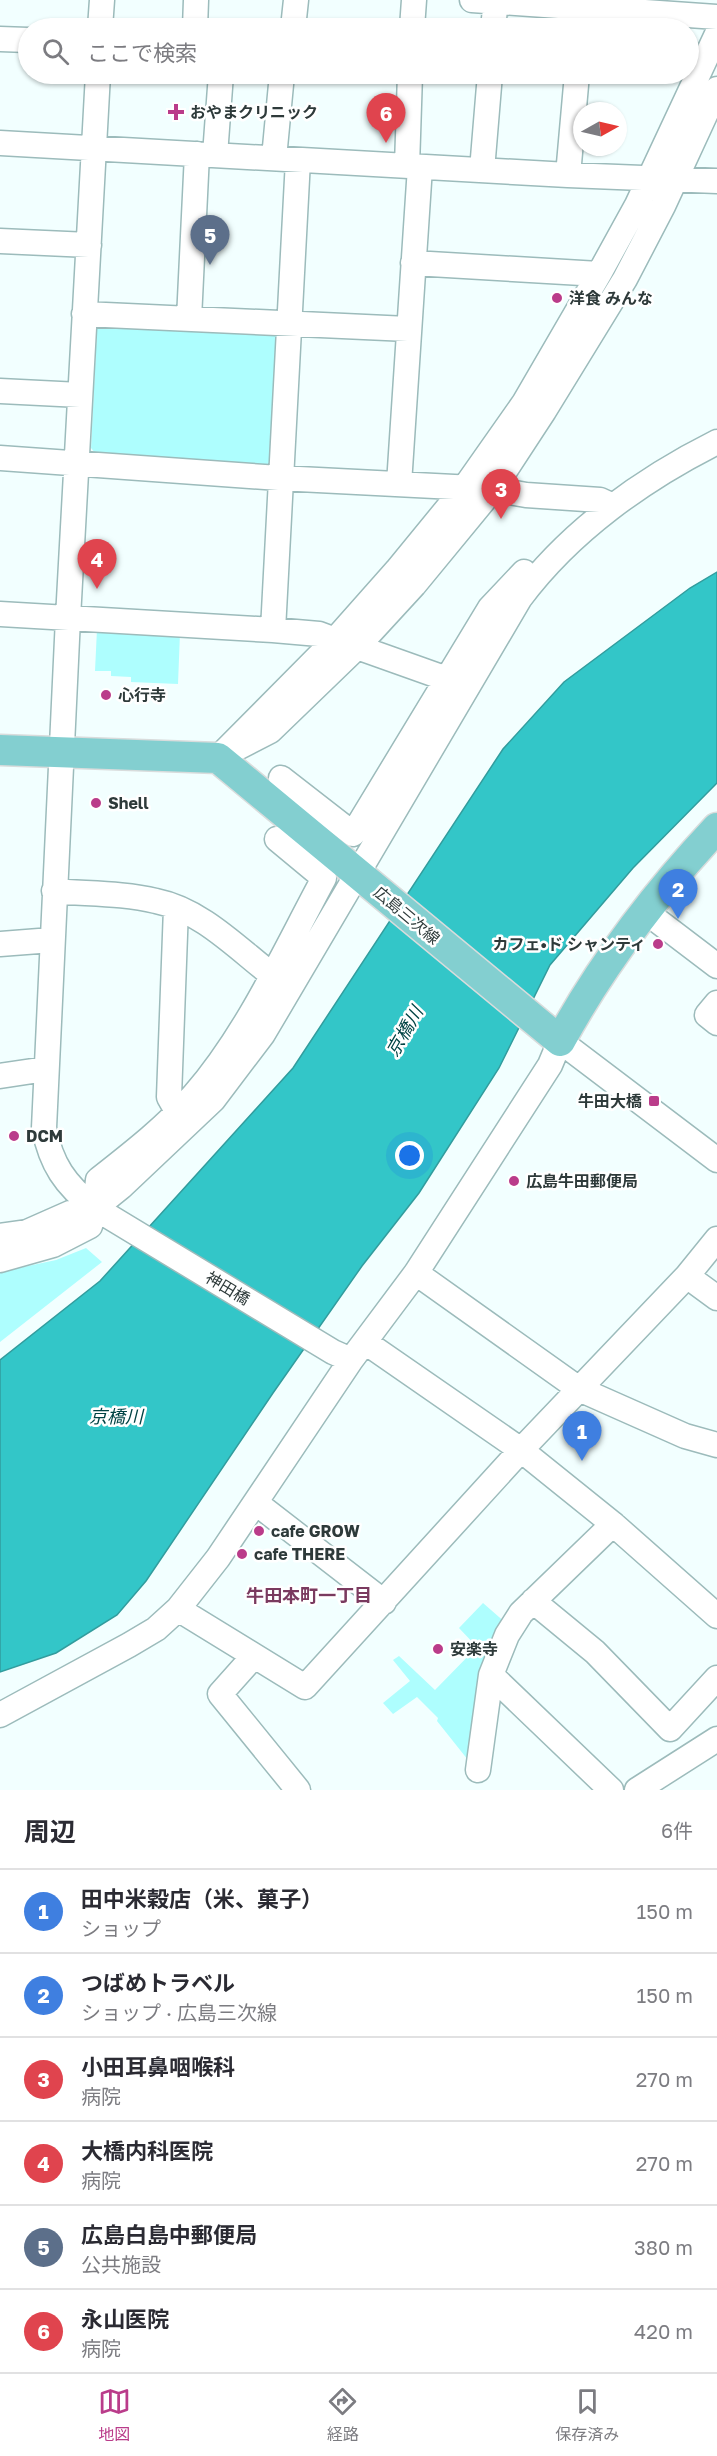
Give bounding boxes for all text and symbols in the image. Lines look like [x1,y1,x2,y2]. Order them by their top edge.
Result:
search box [18,18,699,84]
icon: search [39,35,72,68]
text: ここで検索 [87,39,197,66]
pin: 6 [366,94,406,143]
place label: おやまクリニック [190,102,318,122]
north arrow [573,102,627,156]
marker: おやまクリニック [167,103,185,121]
pin: 5 [190,216,230,265]
place label: 洋食 みんな [569,288,653,308]
marker: 洋食 みんな [550,291,564,305]
pin: 3 [482,470,520,519]
pin: 4 [78,540,116,589]
place label: 心行寺 [118,685,166,705]
marker: 心行寺 [99,688,113,702]
place label: Shell [108,793,149,813]
marker: Shell [89,796,103,810]
pin: 2 [658,870,698,919]
street label: 広島三次線 [370,882,444,948]
place label: カフェ•ド シャンティ [493,934,646,954]
marker: カフェ•ド シャンティ [651,937,665,951]
water label: 京橋川 [381,1000,428,1060]
place label: 牛田大橋 [578,1091,642,1111]
marker: 牛田大橋 [647,1094,661,1108]
place label: DCM [26,1126,63,1146]
marker: DCM [7,1129,21,1143]
your location [395,1141,424,1170]
place label: 広島牛田郵便局 [526,1171,638,1191]
marker: 広島牛田郵便局 [507,1174,521,1188]
street label: 神田橋 [202,1267,254,1309]
water label: 京橋川 [89,1405,145,1427]
pin: 1 [562,1412,602,1461]
place label: cafe GROW [271,1521,360,1541]
marker: cafe GROW [252,1524,266,1538]
place label: cafe THERE [254,1544,345,1564]
marker: cafe THERE [235,1547,249,1561]
district label: 牛田本町一丁目 [246,1584,372,1606]
place label: 安楽寺 [450,1639,498,1659]
marker: 安楽寺 [431,1642,445,1656]
text: 周辺 [24,1816,76,1847]
text: 6件 [661,1818,693,1842]
text: 田中米穀店（米、菓子） [81,1885,323,1912]
text: 1 [38,1899,49,1923]
text: 150 m [637,1899,693,1923]
text: ショップ [81,1916,161,1940]
text: つばめトラベル [81,1969,235,1996]
text: 2 [37,1983,50,2007]
text: 150 m [637,1983,693,2007]
text: ショップ · 広島三次線 [81,2000,277,2024]
text: 小田耳鼻咽喉科 [81,2053,235,2080]
text: 3 [37,2067,50,2091]
text: 270 m [636,2067,693,2091]
text: 病院 [81,2084,121,2108]
text: 大橋内科医院 [81,2137,213,2164]
text: 4 [37,2151,50,2175]
text: 270 m [636,2151,693,2175]
text: 病院 [81,2168,121,2192]
text: 広島白島中郵便局 [81,2221,257,2248]
text: 5 [37,2235,50,2259]
text: 380 m [634,2235,693,2259]
text: 公共施設 [81,2252,161,2276]
text: 永山医院 [81,2305,169,2332]
text: 6 [37,2319,50,2343]
text: 420 m [634,2319,693,2343]
text: 病院 [81,2336,121,2360]
tab: 地図 [98,2385,131,2445]
tab: 経路 [326,2385,359,2445]
tab: 保存済み [555,2385,619,2445]

